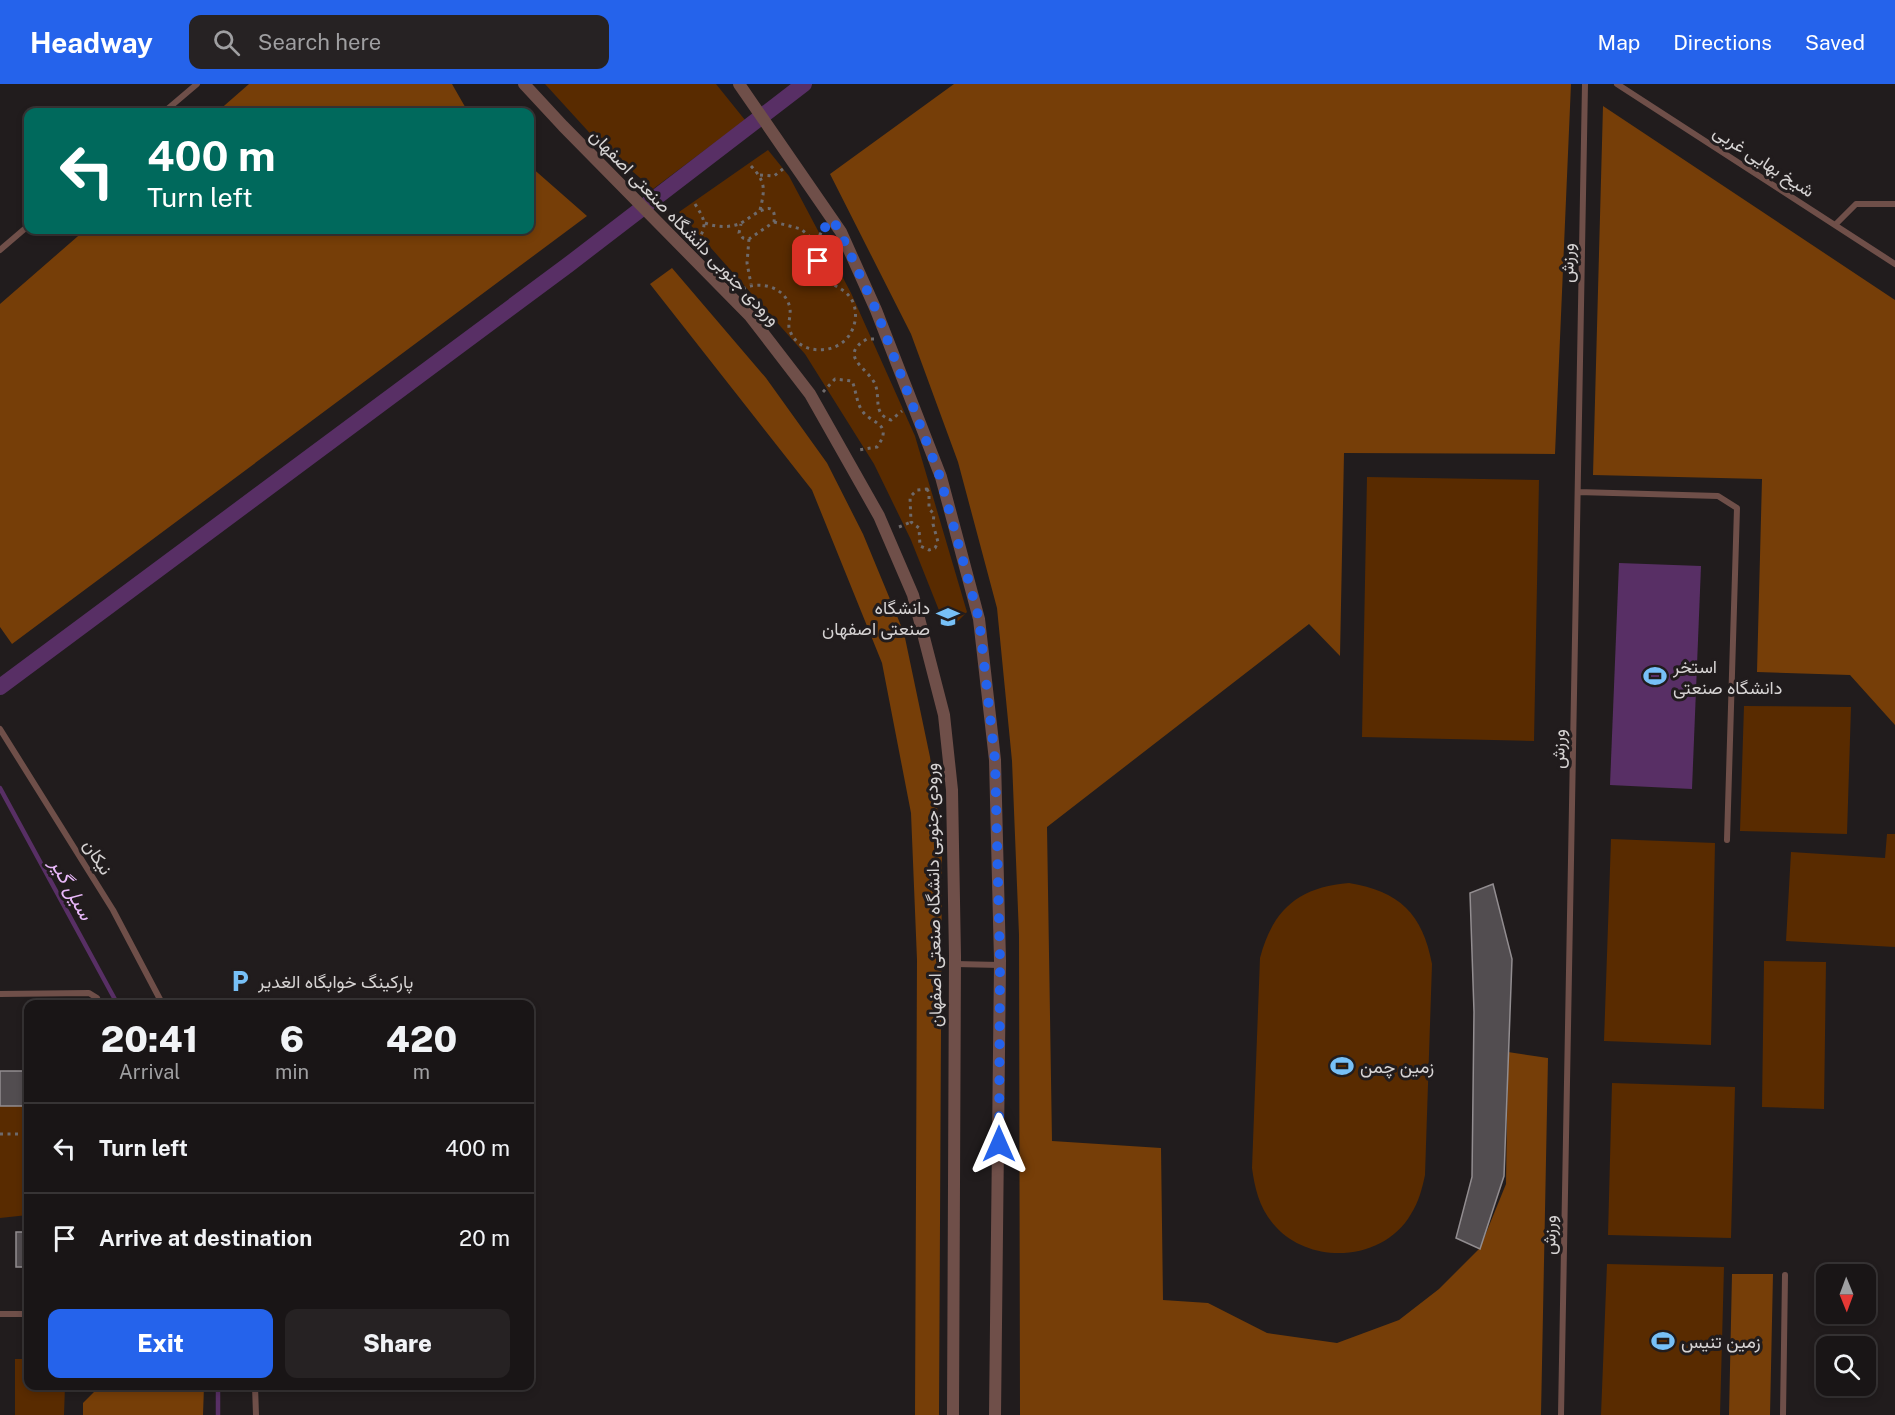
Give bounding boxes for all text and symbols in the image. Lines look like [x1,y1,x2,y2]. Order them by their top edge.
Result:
search box [189,15,609,69]
text: Headway [30,26,153,59]
icon: search [210,26,243,59]
text: Search here [258,29,381,55]
text: Map [1598,30,1640,55]
text: Directions [1673,30,1772,55]
text: Saved [1805,30,1865,55]
street label: شیخ بهایی غربی [1708,121,1818,203]
street label: ورودی جنوبی دانشگاه صنعتی اصفهان [585,125,784,330]
text: 400 m [147,131,276,180]
icon: left [48,132,126,210]
text: Turn left [147,181,253,213]
pin [792,235,843,286]
street label: ورزش [1556,243,1579,283]
icon: arrive [801,244,834,277]
place label: دانشگاه صنعتی اصفهان [822,597,930,640]
school or university icon: دانشگاه صنعتی اصفهان [935,604,961,630]
place label: استخر دانشگاه صنعتی [1672,656,1782,699]
sports icon: استخر دانشگاه صنعتی [1642,663,1668,689]
street label: ورزش [1547,729,1570,769]
street label: ورودی جنوبی دانشگاه صنعتی اصفهان [920,763,947,1027]
street label: نیکان [79,835,117,879]
water label: سیل گیر [44,852,99,925]
parking icon: پارکینگ خوابگاه الغدیر [227,968,253,994]
place label: پارکینگ خوابگاه الغدیر [257,971,413,994]
text: 20:41 [101,1018,198,1060]
text: 6 [280,1018,304,1060]
text: 420 [386,1018,457,1060]
sports icon: زمین چمن [1329,1053,1355,1079]
place label: زمین چمن [1360,1056,1434,1079]
text: Arrival [119,1060,180,1084]
text: min [275,1060,309,1084]
text: m [413,1060,430,1084]
position arrow [967,1112,1031,1176]
icon: left [48,1132,81,1165]
text: Turn left [99,1135,188,1161]
text: 400 m [445,1135,510,1161]
street label: ورزش [1538,1215,1561,1255]
icon: arrive [48,1222,81,1255]
text: Arrive at destination [99,1225,312,1251]
text: 20 m [459,1225,510,1251]
north arrow [1816,1264,1876,1324]
map controls [1816,1264,1876,1396]
button: Exit [48,1309,273,1378]
button: Share [285,1309,510,1378]
sports icon: زمین تنیس [1650,1328,1676,1354]
place label: زمین تنیس [1681,1331,1761,1353]
button: search [1816,1336,1876,1396]

